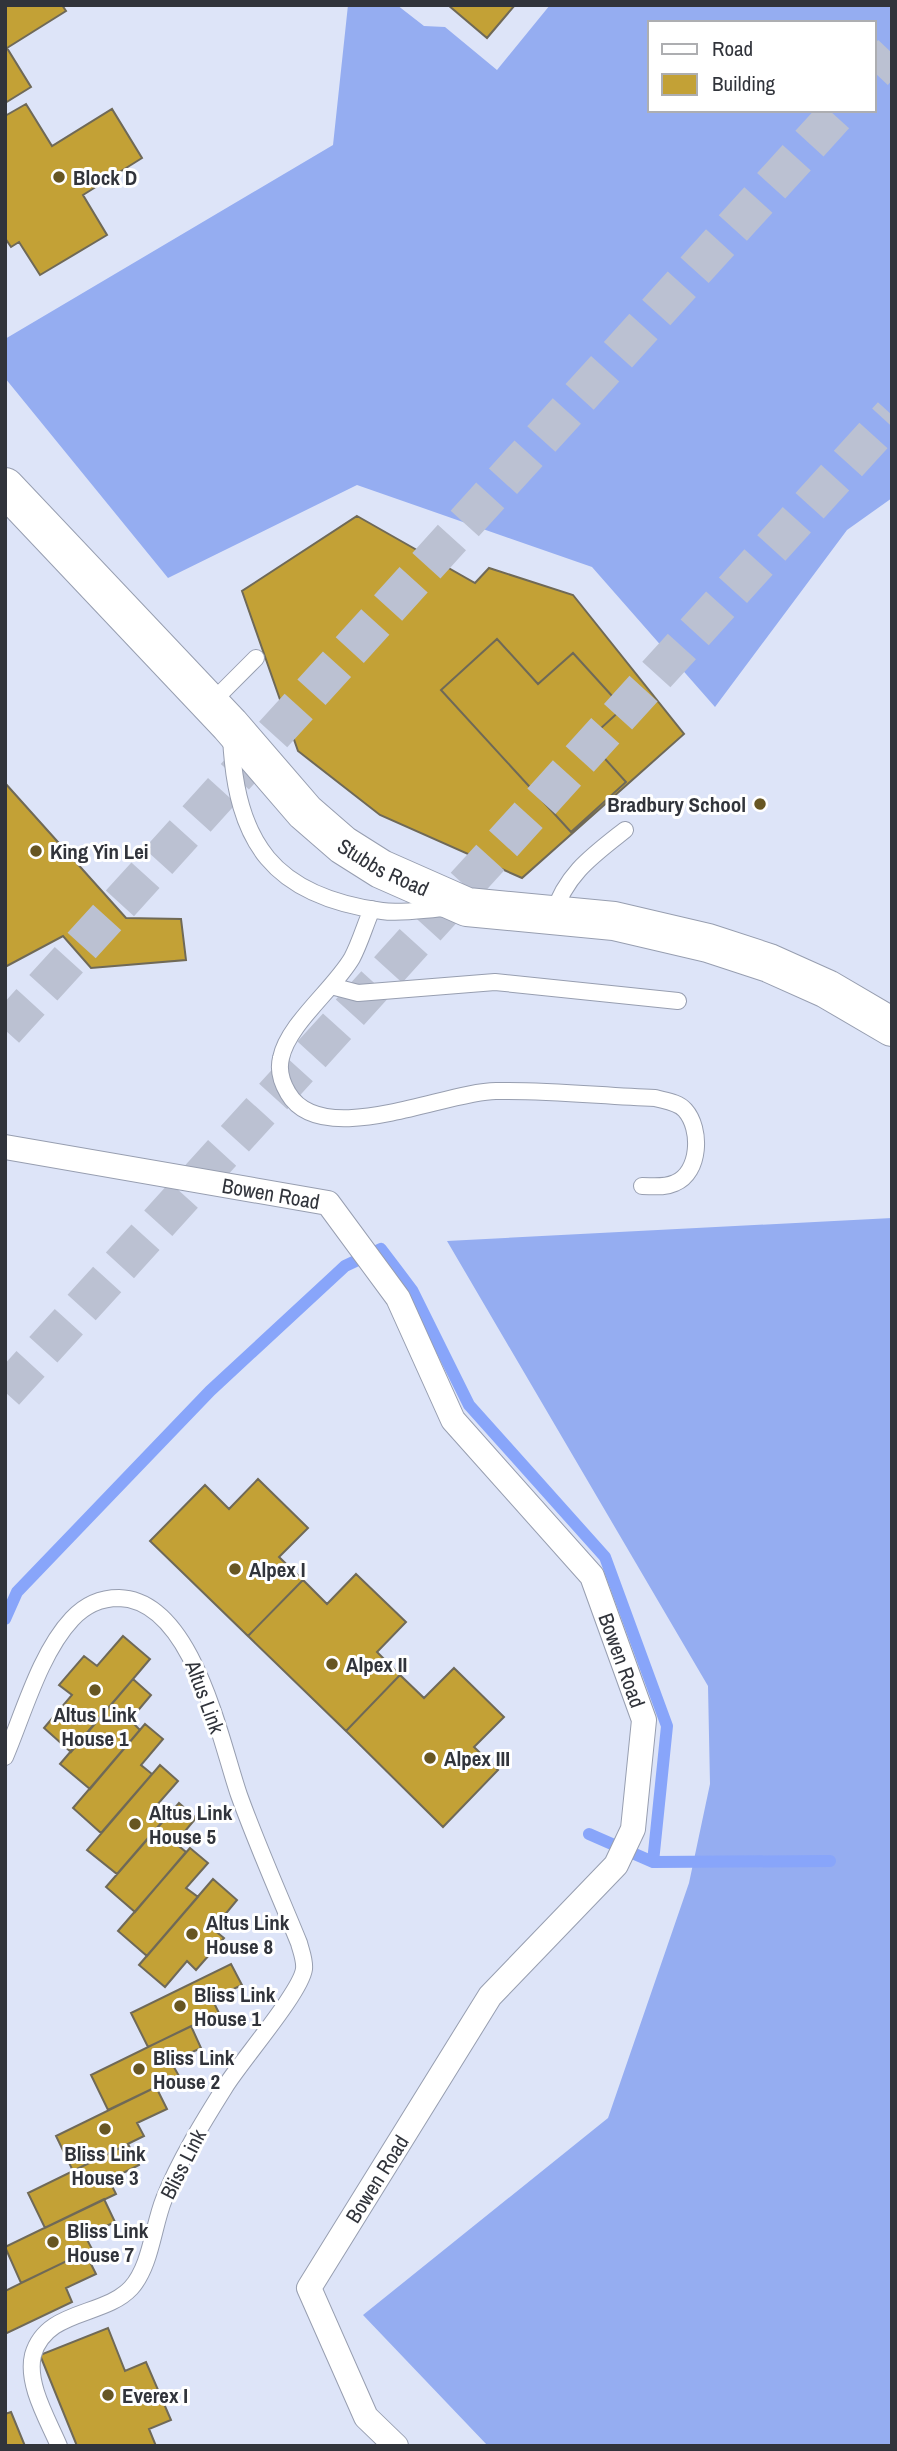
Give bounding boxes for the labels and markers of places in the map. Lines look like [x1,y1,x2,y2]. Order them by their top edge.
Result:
place label: Block D [73,163,137,192]
marker: Block D [51,169,67,185]
place label: Bradbury School [607,790,746,819]
marker: Bradbury School [752,796,768,812]
place label: King Yin Lei [50,837,149,866]
marker: King Yin Lei [28,843,44,859]
place label: Alpex I [249,1555,305,1584]
marker: Alpex I [227,1561,243,1577]
place label: Alpex II [346,1650,407,1679]
marker: Alpex II [324,1656,340,1672]
marker: Altus Link House 1 [87,1682,103,1698]
place label: Altus Link House 1 [53,1700,137,1753]
place label: Alpex III [444,1744,510,1773]
marker: Alpex III [422,1750,438,1766]
place label: Altus Link House 5 [149,1798,233,1851]
marker: Altus Link House 5 [127,1816,143,1832]
place label: Altus Link House 8 [206,1908,290,1961]
marker: Altus Link House 8 [184,1926,200,1942]
place label: Bliss Link House 1 [194,1980,276,2033]
marker: Bliss Link House 1 [172,1998,188,2014]
place label: Bliss Link House 2 [153,2043,235,2096]
marker: Bliss Link House 2 [131,2061,147,2077]
marker: Bliss Link House 3 [97,2121,113,2137]
place label: Bliss Link House 3 [64,2139,146,2192]
place label: Bliss Link House 7 [67,2216,149,2269]
marker: Bliss Link House 7 [45,2234,61,2250]
place label: Everex I [122,2381,188,2410]
marker: Everex I [100,2387,116,2403]

